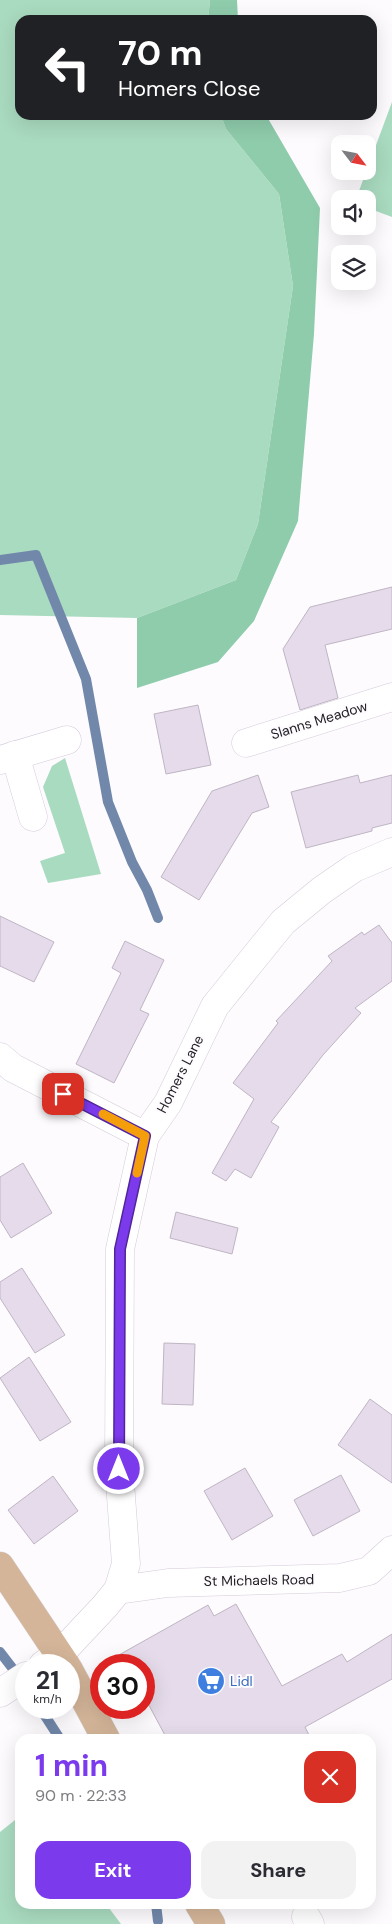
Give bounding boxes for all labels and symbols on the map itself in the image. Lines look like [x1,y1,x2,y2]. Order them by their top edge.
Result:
north arrow [331,135,376,180]
street label: Slanns Meadow [268,697,370,743]
street label: Homers Lane [153,1032,207,1116]
pin [42,1073,84,1115]
position arrow [92,1442,144,1494]
street label: St Michaels Road [204,1570,314,1590]
speed limit sign: 30 [90,1654,155,1719]
supermarket icon: Lidl [196,1666,226,1696]
place label: Lidl [230,1672,253,1690]

